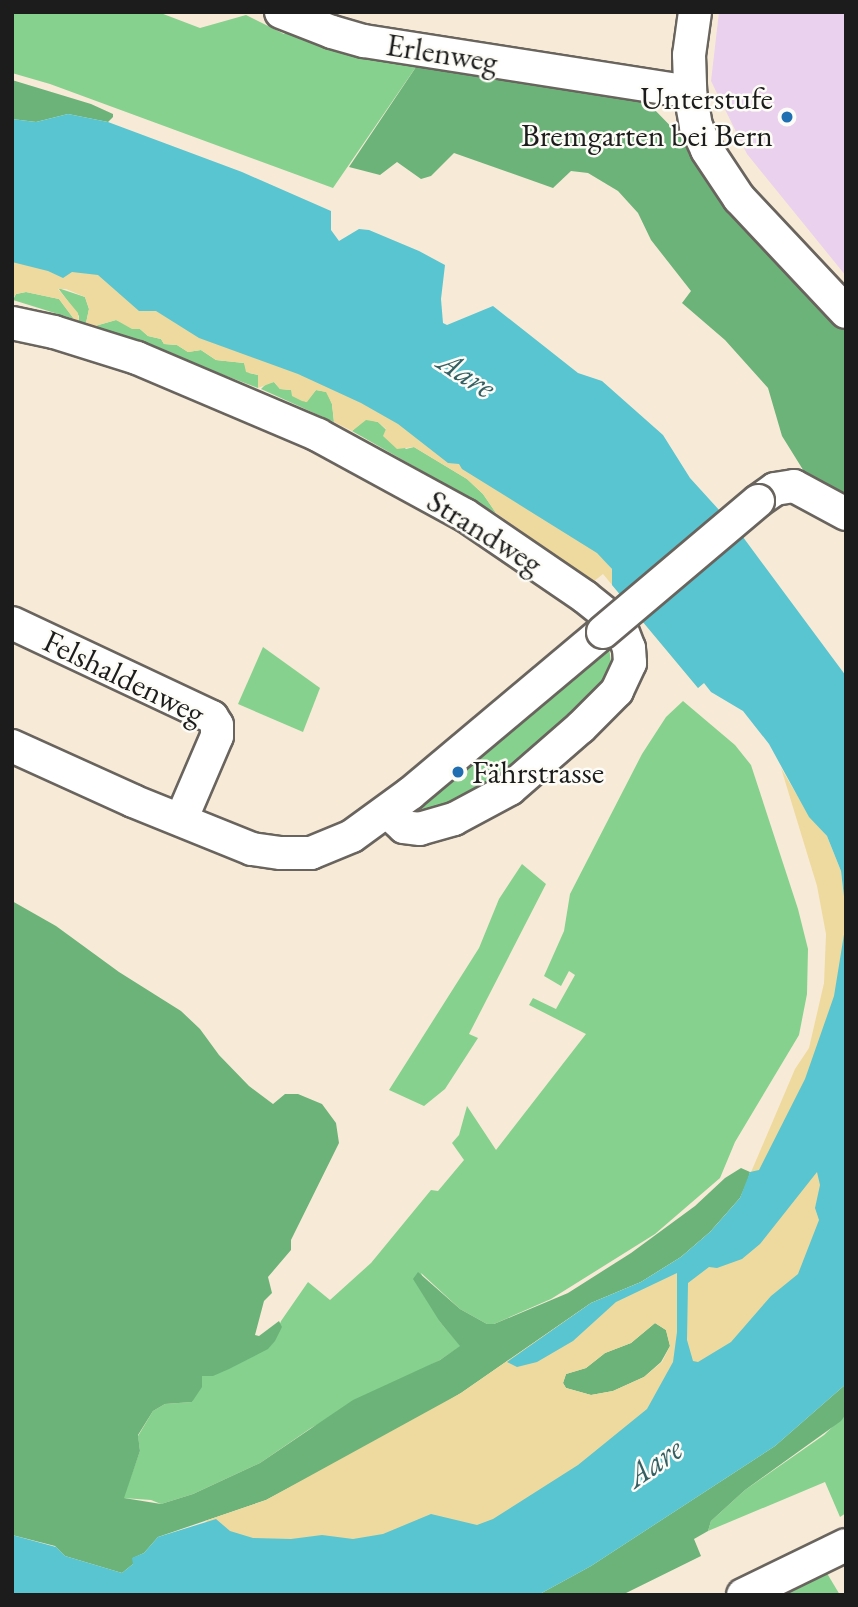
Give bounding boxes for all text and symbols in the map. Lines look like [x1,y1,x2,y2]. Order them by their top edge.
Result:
street label: Erlenweg [383,25,501,81]
place label: Unterstufe Bremgarten bei Bern [521,80,773,155]
marker: Unterstufe Bremgarten bei Bern [779,109,795,125]
water label: Aare [431,341,503,407]
street label: Strandweg [420,482,550,582]
street label: Felshaldenweg [37,621,211,733]
place label: Fährstrasse [472,753,604,791]
marker: Fährstrasse [450,764,466,780]
water label: Aare [618,1428,690,1496]

